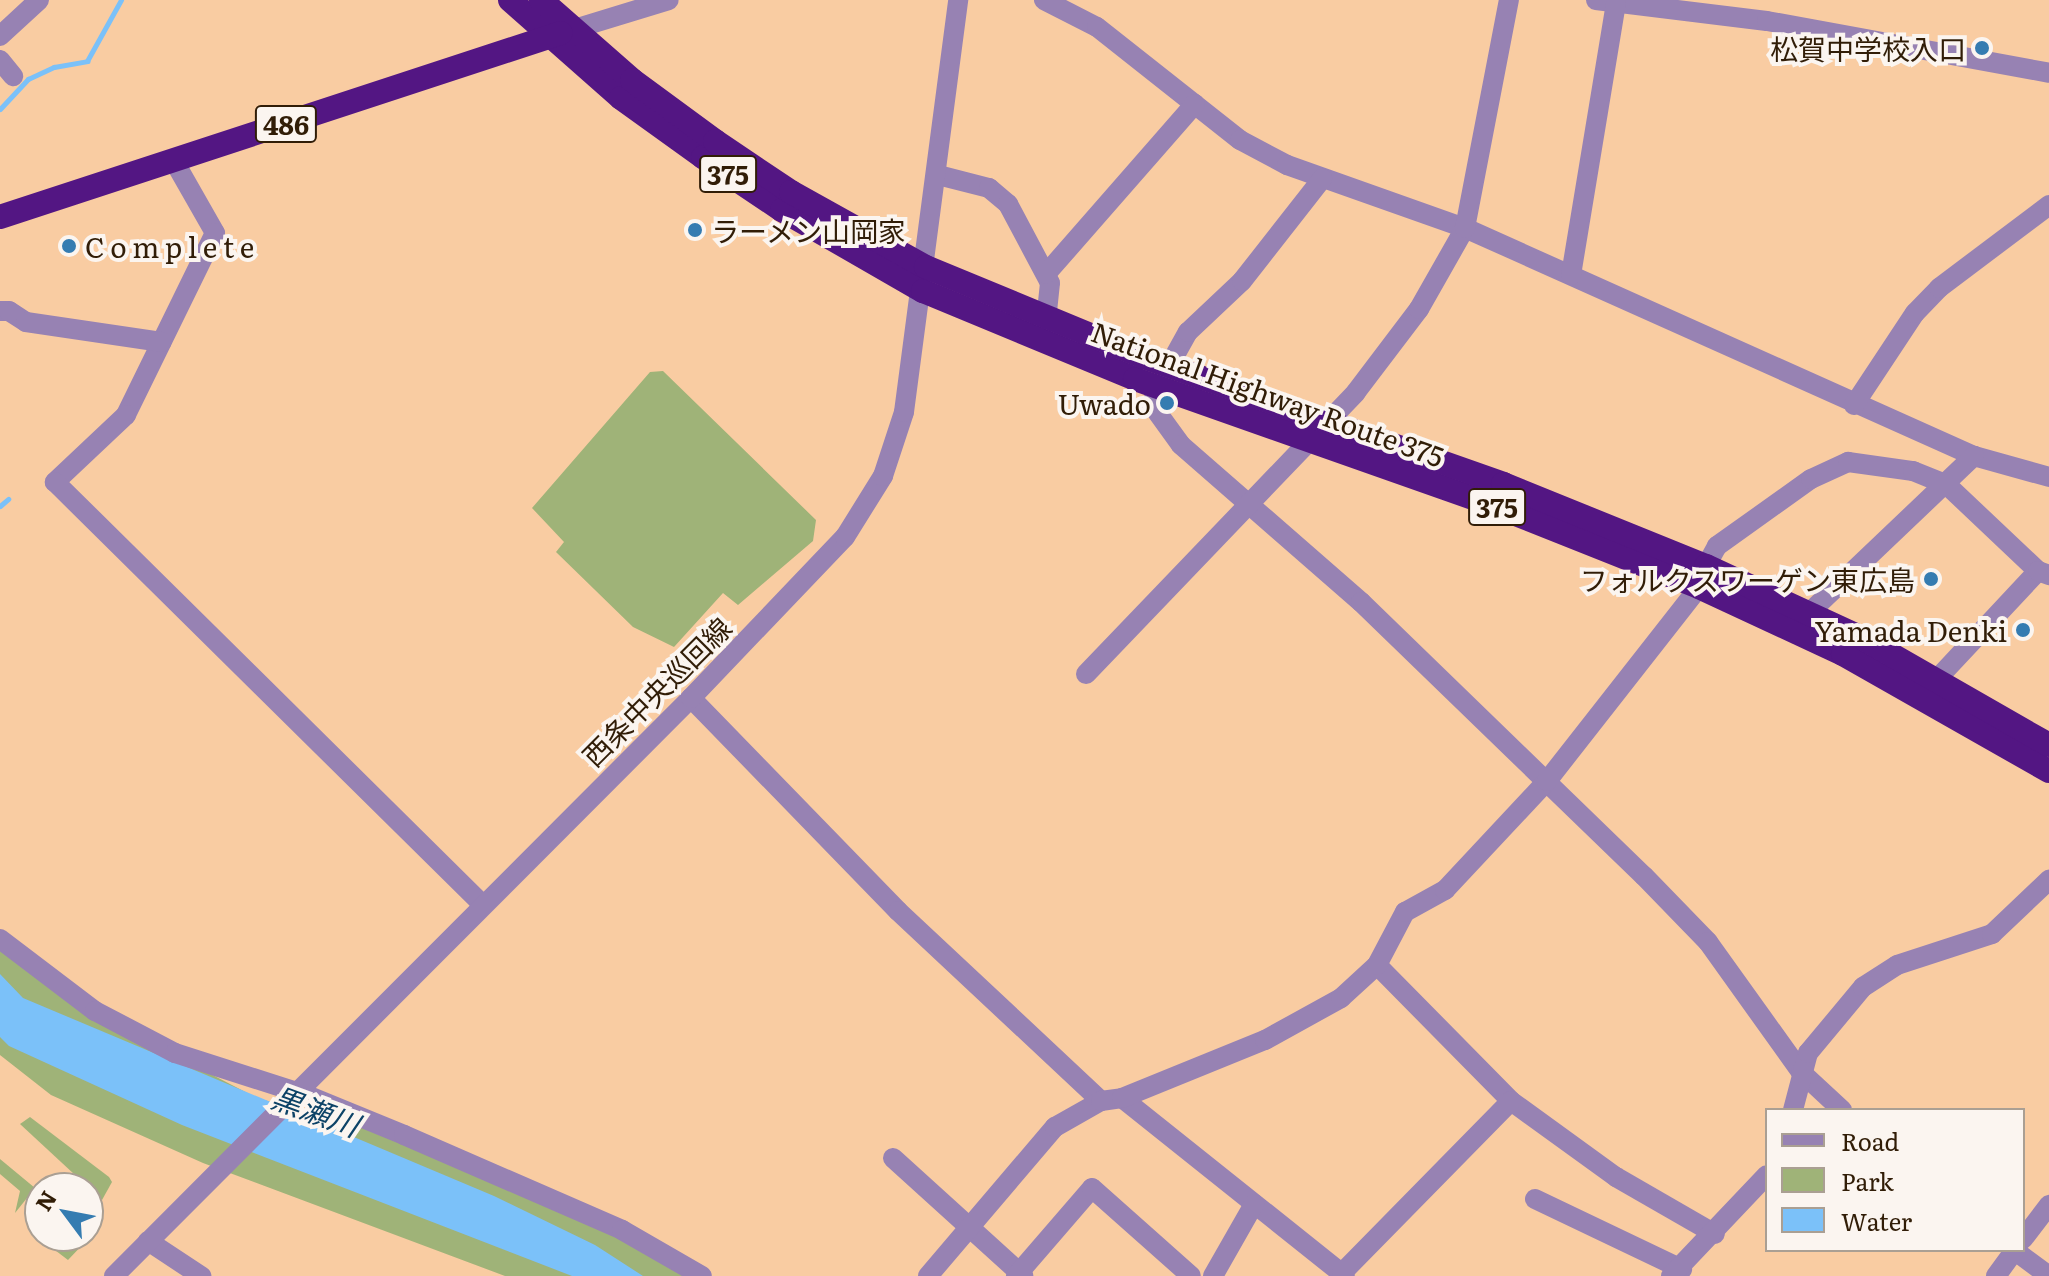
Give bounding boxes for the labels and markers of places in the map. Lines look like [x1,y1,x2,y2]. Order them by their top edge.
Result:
place label: 松賀中学校入口 [1770,31,1966,65]
marker: 松賀中学校入口 [1973,39,1991,57]
place label: ラーメン山岡家 [711,213,907,247]
marker: ラーメン山岡家 [686,221,704,239]
place label: C o m p l e t e [85,229,254,263]
marker: C o m p l e t e [60,237,78,255]
place label: Uwado [1057,386,1151,420]
marker: Uwado [1158,394,1176,412]
place label: フォルクスワーゲン東広島 [1579,562,1915,596]
marker: フォルクスワーゲン東広島 [1922,570,1940,588]
place label: Yamada Denki [1814,613,2007,647]
marker: Yamada Denki [2014,621,2032,639]

